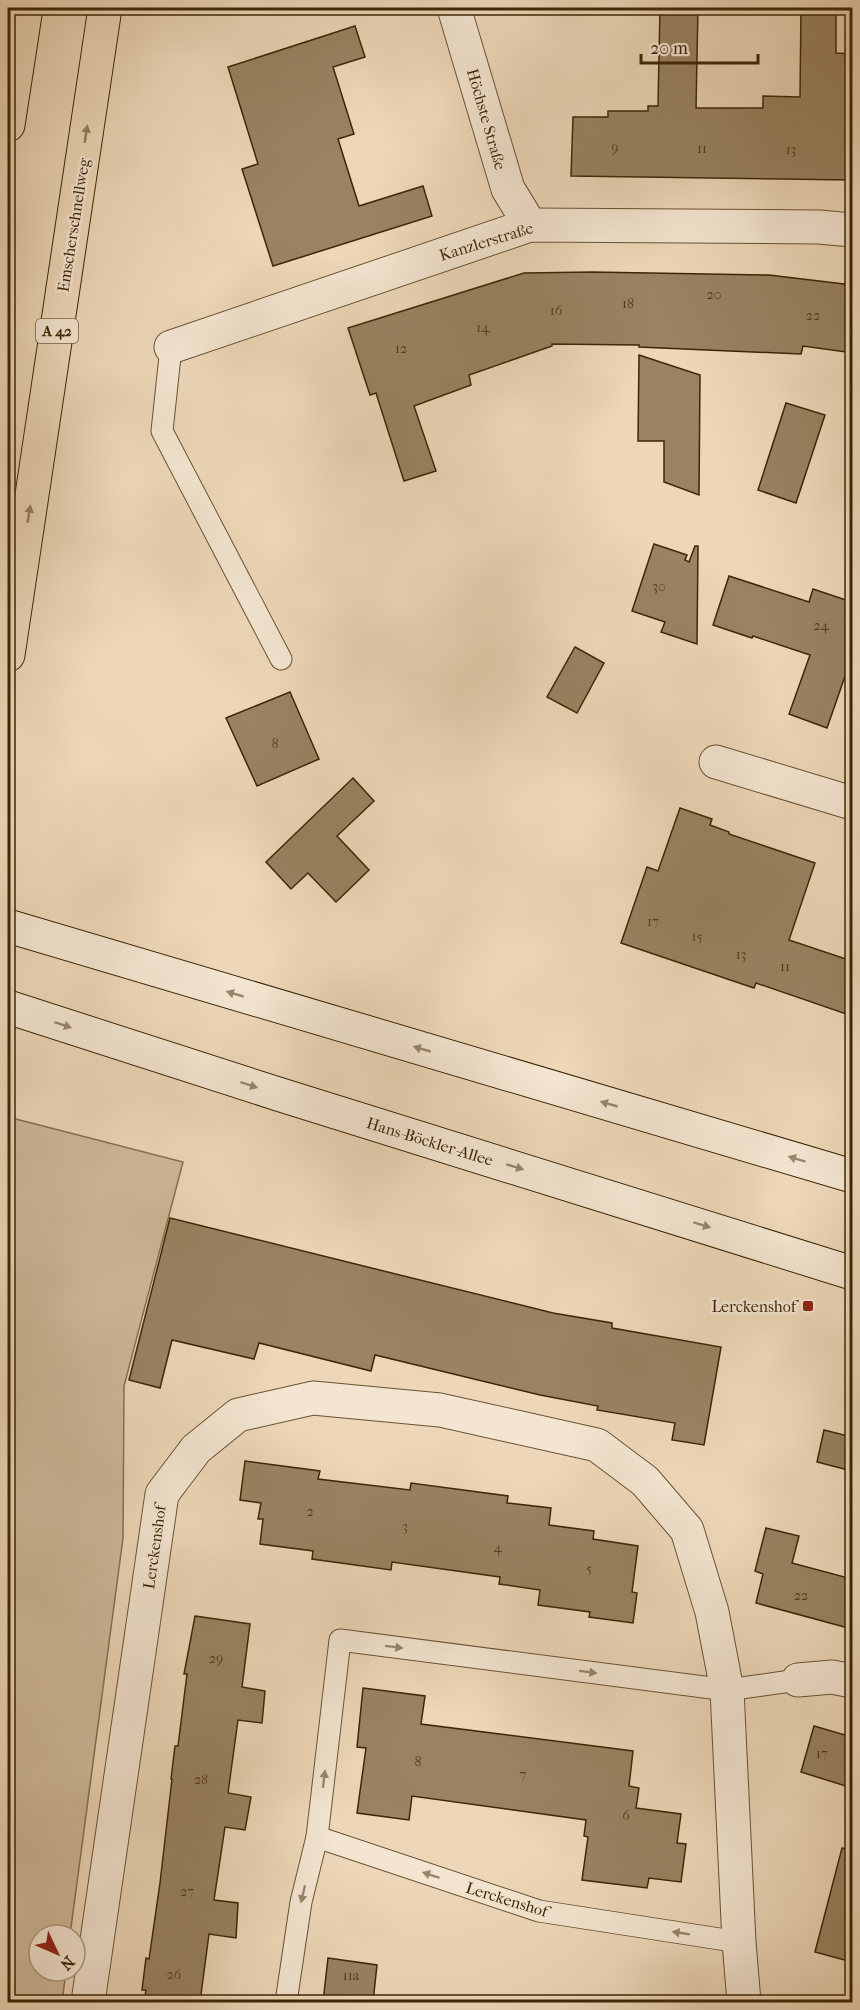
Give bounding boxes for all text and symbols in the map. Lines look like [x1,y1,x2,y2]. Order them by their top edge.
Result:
scale bar [641,27,758,65]
text: 20 m [650,38,688,59]
street label: Höchste Straße [463,66,510,172]
one-way arrow [82,124,91,143]
house number: 9 [611,139,619,156]
house number: 11 [697,140,707,157]
house number: 13 [786,141,796,158]
street label: Emscherschnellweg [54,156,94,293]
street label: Kanzlerstraße [437,218,535,265]
house number: 20 [707,286,721,303]
house number: 18 [622,295,634,312]
house number: 16 [550,302,563,319]
house number: 22 [806,307,820,324]
road number: A 42 [36,319,78,343]
house number: 14 [476,319,490,336]
house number: 12 [395,340,407,357]
one-way arrow [24,504,33,523]
house number: 30 [652,578,666,595]
house number: 24 [813,617,829,634]
house number: 8 [271,735,279,752]
house number: 17 [647,913,659,930]
house number: 15 [692,928,703,945]
house number: 13 [736,946,746,963]
house number: 11 [780,958,790,975]
one-way arrow [226,989,244,998]
one-way arrow [54,1021,72,1030]
one-way arrow [413,1044,431,1053]
one-way arrow [240,1081,258,1090]
one-way arrow [600,1099,618,1108]
street label: Hans-Böckler-Allee [364,1113,495,1170]
one-way arrow [788,1154,806,1163]
one-way arrow [506,1163,524,1173]
one-way arrow [693,1221,711,1230]
place label: Lerckenshof [711,1297,800,1316]
marker: Lerckenshof [801,1299,815,1313]
street label: Lerckenshof [139,1500,170,1590]
house number: 2 [306,1503,314,1520]
house number: 3 [402,1518,408,1535]
house number: 4 [494,1539,503,1556]
house number: 5 [586,1560,592,1577]
house number: 22 [794,1587,808,1604]
one-way arrow [385,1642,404,1652]
house number: 29 [209,1650,223,1667]
one-way arrow [578,1667,597,1677]
house number: 17 [816,1745,828,1762]
house number: 8 [414,1753,422,1770]
house number: 7 [520,1766,527,1783]
one-way arrow [319,1770,329,1789]
house number: 28 [194,1771,208,1788]
house number: 6 [622,1807,630,1824]
one-way arrow [422,1870,440,1879]
street label: Lerckenshof [464,1878,554,1922]
house number: 27 [180,1883,194,1900]
one-way arrow [298,1885,308,1903]
north arrow [27,1923,87,1983]
one-way arrow [672,1928,691,1937]
text: N [56,1952,78,1975]
house number: 26 [167,1966,182,1983]
house number: 11a [343,1967,360,1984]

